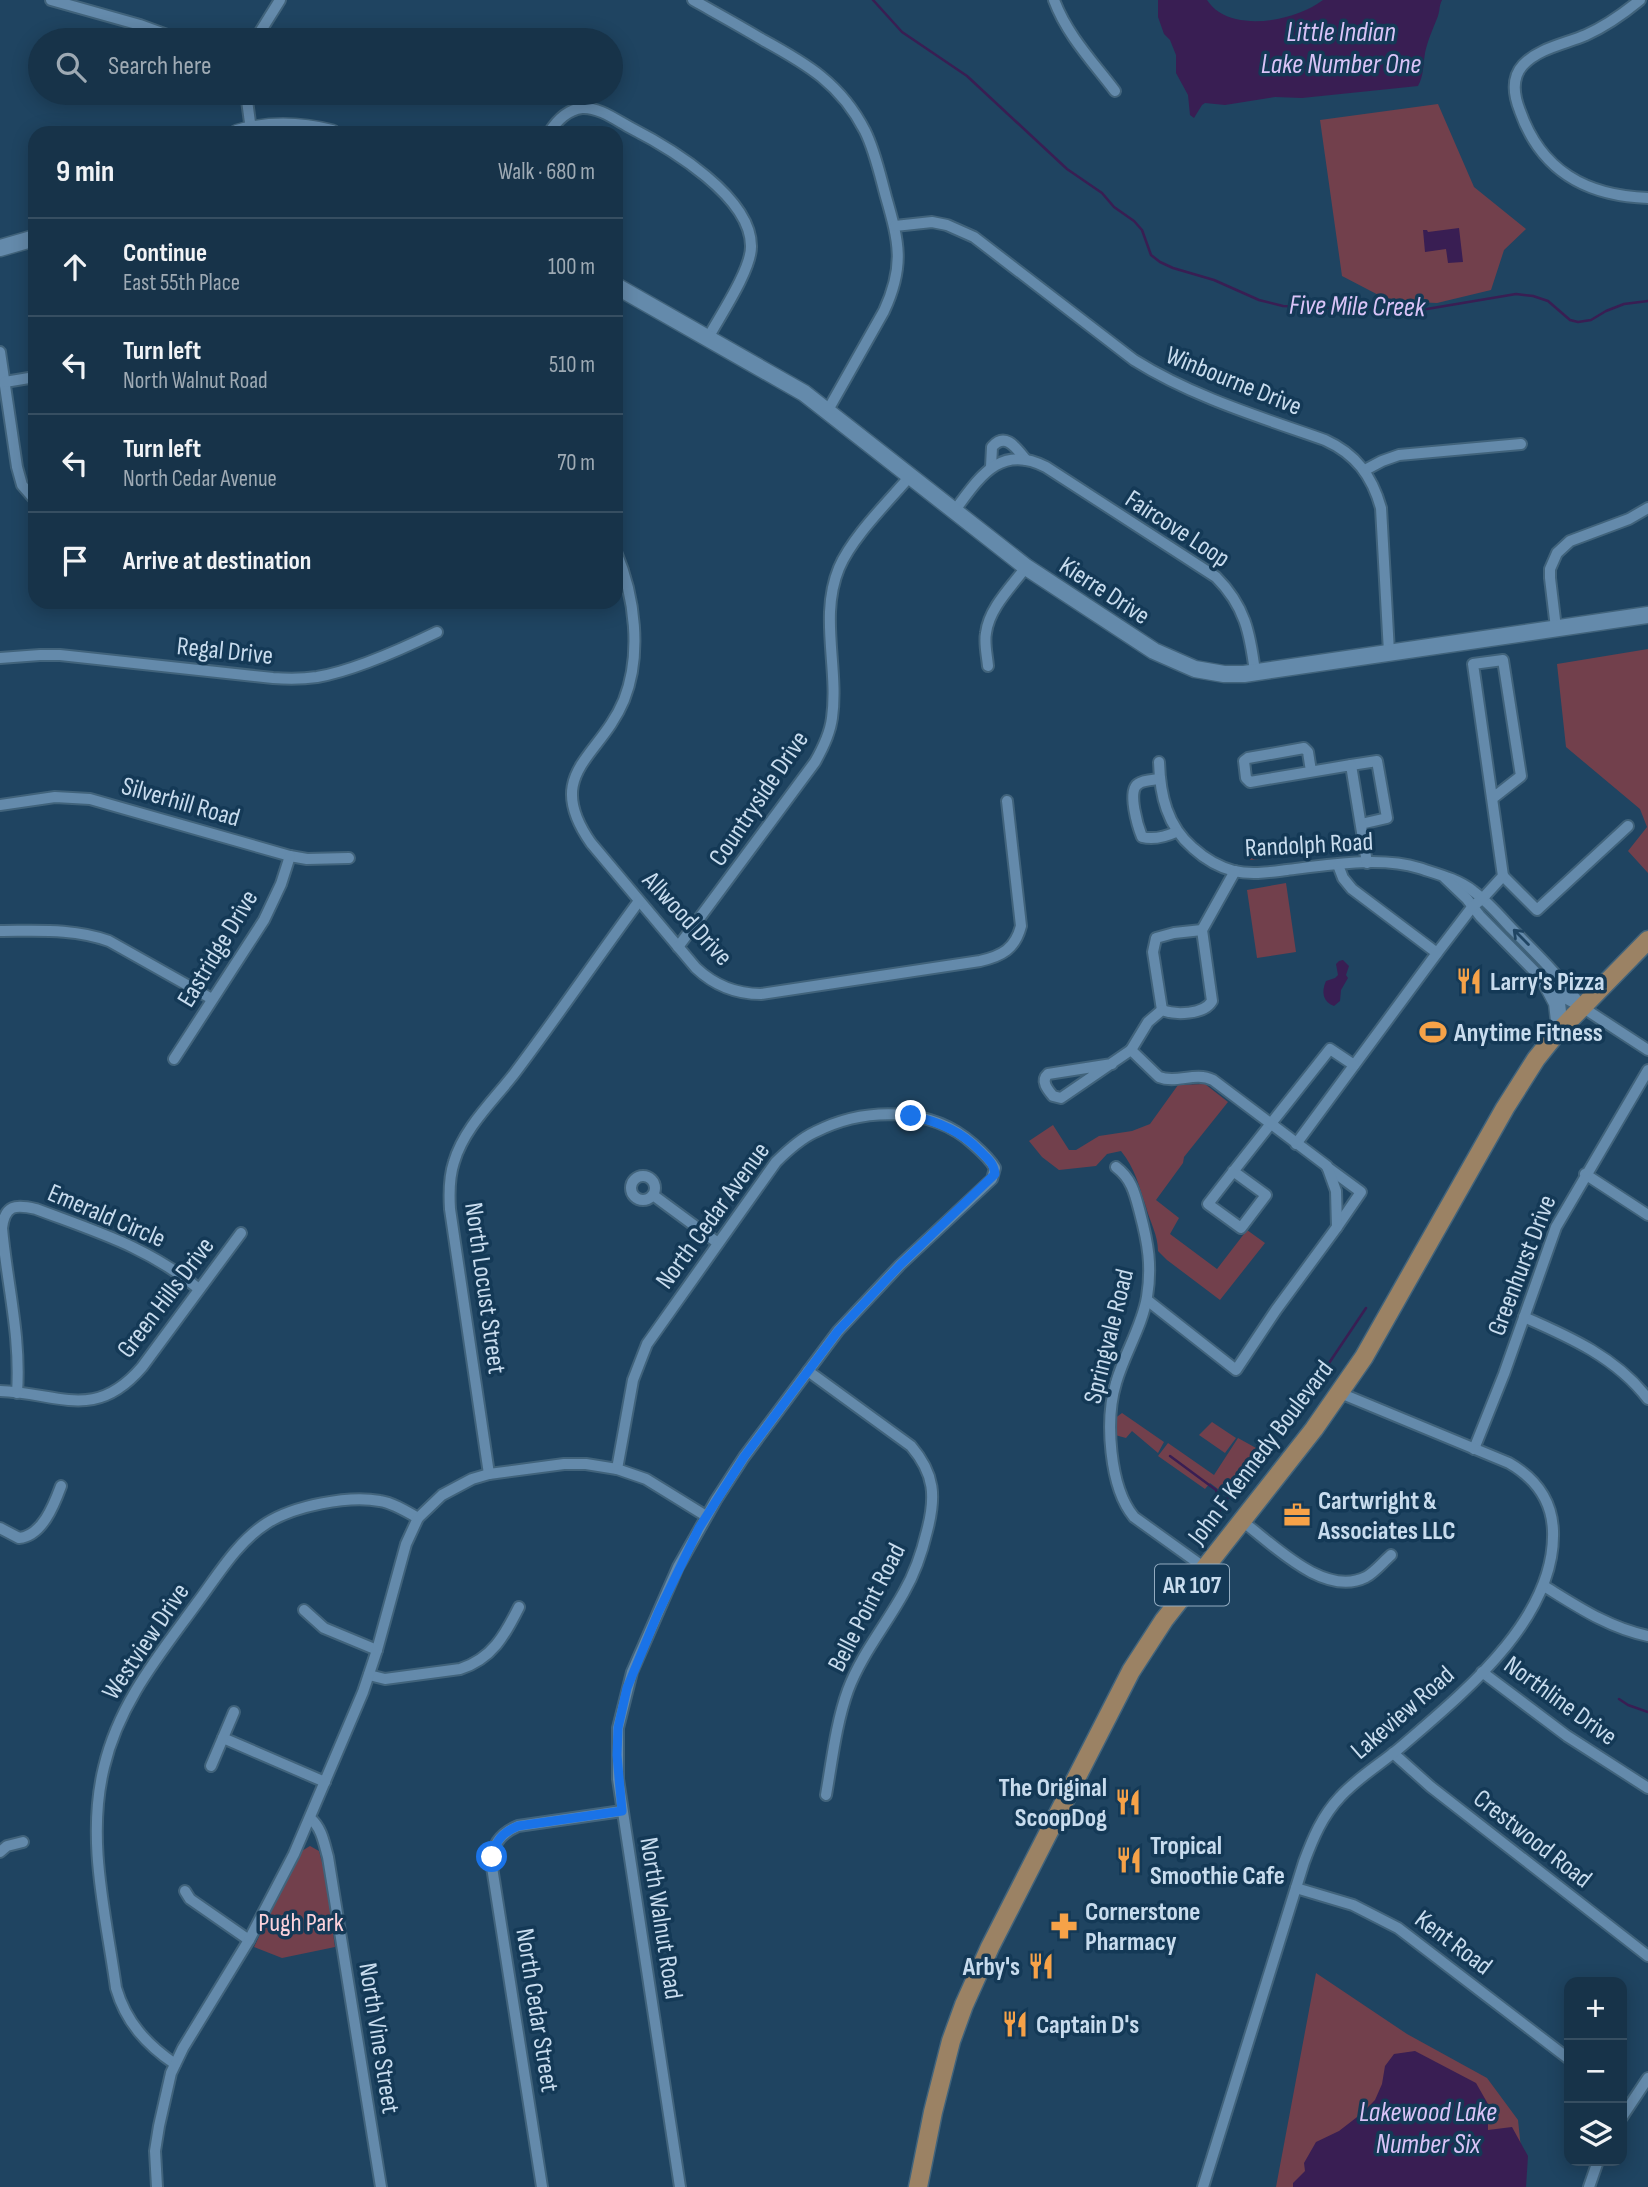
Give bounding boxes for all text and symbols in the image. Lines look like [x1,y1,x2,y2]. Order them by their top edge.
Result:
water label: Little Indian Lake Number One [1261,16,1421,81]
search box [28,28,623,105]
icon: search [52,48,90,86]
text: Search here [108,51,211,82]
text: 9 min [56,154,114,190]
text: Walk · 680 m [498,158,595,186]
text: Continue [123,238,207,269]
icon: ahead [56,248,94,286]
text: 100 m [548,253,595,281]
text: East 55th Place [123,269,240,297]
water label: Five Mile Creek [1289,289,1427,324]
text: Turn left [123,336,201,367]
street label: Winbourne Drive [1161,340,1306,423]
icon: left [56,346,94,384]
text: 510 m [549,351,595,379]
text: North Walnut Road [123,367,268,395]
text: Turn left [123,434,201,465]
icon: left [56,444,94,482]
text: 70 m [557,449,595,477]
text: North Cedar Avenue [123,465,277,493]
street label: Faircove Loop [1119,484,1235,574]
icon: arrive [56,542,94,580]
text: Arrive at destination [123,546,311,577]
street label: Kierre Drive [1053,551,1155,632]
street label: Regal Drive [175,631,274,672]
street label: Countryside Drive [703,726,816,872]
street label: Silverhill Road [118,771,243,834]
street label: Randolph Road [1244,827,1374,864]
street label: Allwood Drive [635,865,738,973]
street label: Eastridge Drive [171,885,265,1013]
one-way arrow [1512,929,1529,946]
restaurant icon: Larry's Pizza [1454,966,1484,996]
place label: Larry's Pizza [1490,967,1605,998]
sports icon: Anytime Fitness [1418,1017,1448,1047]
place label: Anytime Fitness [1453,1018,1603,1049]
route end [895,1100,926,1131]
street label: North Cedar Avenue [650,1136,777,1295]
street label: Emerald Circle [43,1178,170,1255]
street label: Greenhurst Drive [1481,1191,1563,1340]
street label: North Locust Street [457,1201,512,1376]
street label: Green Hills Drive [111,1232,222,1364]
street label: Springvale Road [1078,1266,1141,1407]
street label: John F Kennedy Boulevard [1181,1355,1340,1552]
place label: Cartwright & Associates LLC [1317,1486,1455,1547]
office icon: Cartwright & Associates LLC [1282,1500,1312,1530]
street label: Belle Point Road [822,1538,913,1677]
road number: AR 107 [1155,1564,1229,1605]
street label: Westview Drive [96,1578,196,1706]
street label: Northline Drive [1498,1650,1623,1753]
street label: Lakeview Road [1345,1660,1461,1766]
place label: The Original ScoopDog [999,1773,1107,1834]
street label: Crestwood Road [1467,1783,1597,1895]
restaurant icon: The Original ScoopDog [1113,1787,1143,1817]
place label: Tropical Smoothie Cafe [1150,1831,1285,1892]
street label: North Walnut Road [632,1835,689,2001]
route start [476,1841,507,1872]
restaurant icon: Tropical Smoothie Cafe [1114,1845,1144,1875]
place label: Cornerstone Pharmacy [1085,1897,1200,1958]
street label: Kent Road [1408,1904,1498,1982]
park label: Pugh Park [258,1908,344,1939]
pharmacy icon: Cornerstone Pharmacy [1049,1911,1079,1941]
street label: North Cedar Street [508,1926,565,2094]
restaurant icon: Arby's [1026,1951,1056,1981]
place label: Arby's [962,1952,1020,1983]
street label: North Vine Street [351,1961,406,2116]
map controls [1564,1977,1627,2166]
button: + [1564,1977,1627,2040]
restaurant icon: Captain D's [1000,2009,1030,2039]
place label: Captain D's [1036,2010,1139,2041]
button: − [1564,2040,1627,2103]
water label: Lakewood Lake Number Six [1359,2096,1497,2161]
button: layers [1564,2103,1627,2166]

